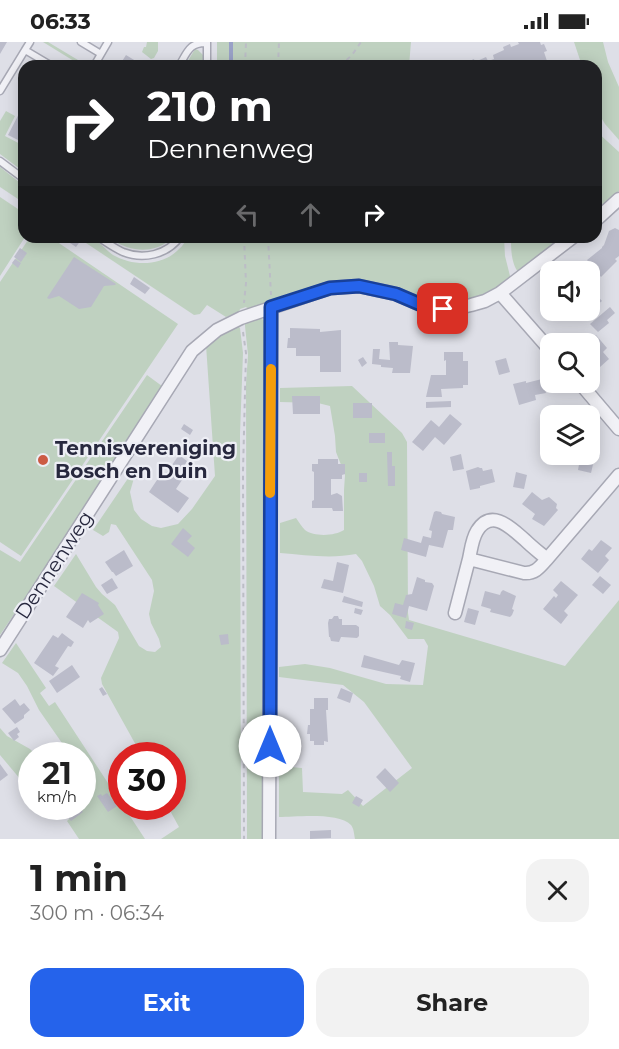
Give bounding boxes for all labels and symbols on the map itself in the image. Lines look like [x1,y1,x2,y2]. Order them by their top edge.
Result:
pin [417,283,468,334]
place label: Tennisvereniging Bosch en Duin [55,436,236,483]
marker: Tennisvereniging Bosch en Duin [36,453,50,467]
street label: Dennenweg [10,506,98,624]
position arrow [238,714,302,778]
speed limit sign: 30 [108,742,186,820]

